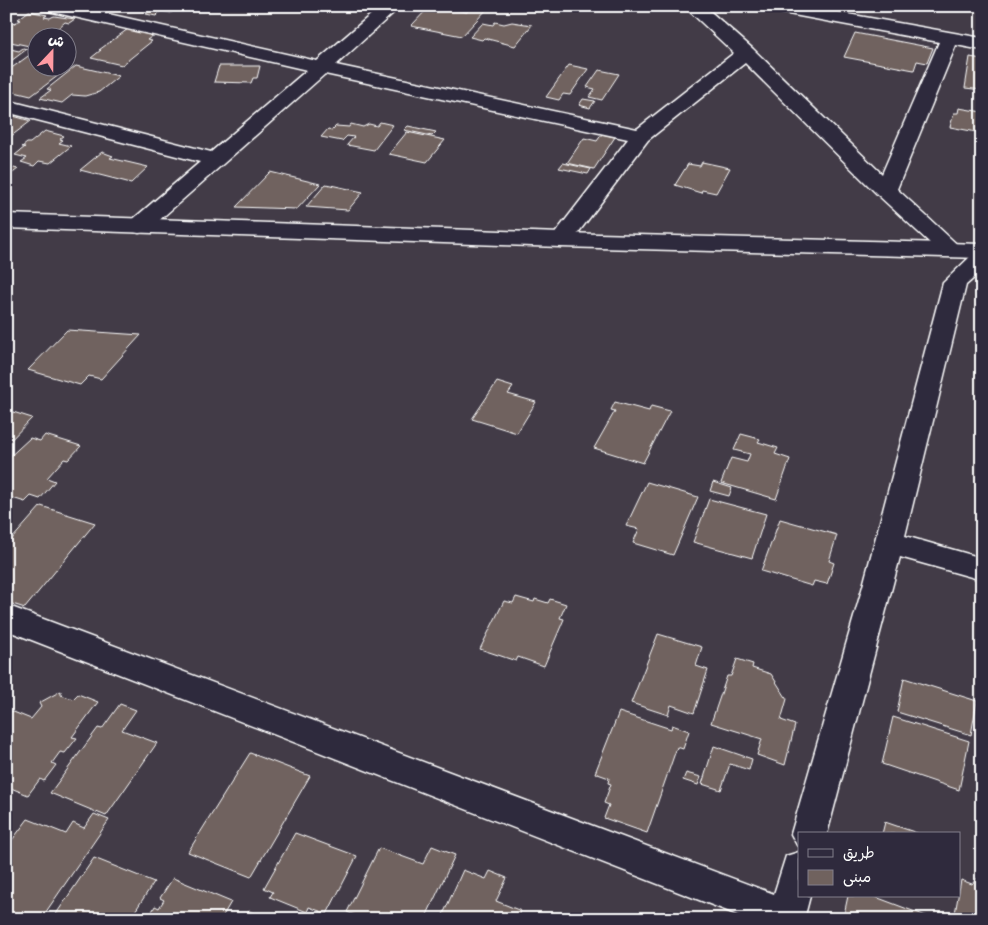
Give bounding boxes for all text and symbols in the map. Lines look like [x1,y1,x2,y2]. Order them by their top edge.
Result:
north arrow [28,28,78,78]
text: ش [46,30,67,52]
legend [798,832,960,898]
text: طريق [843,844,875,864]
text: مبنى [843,868,871,888]

